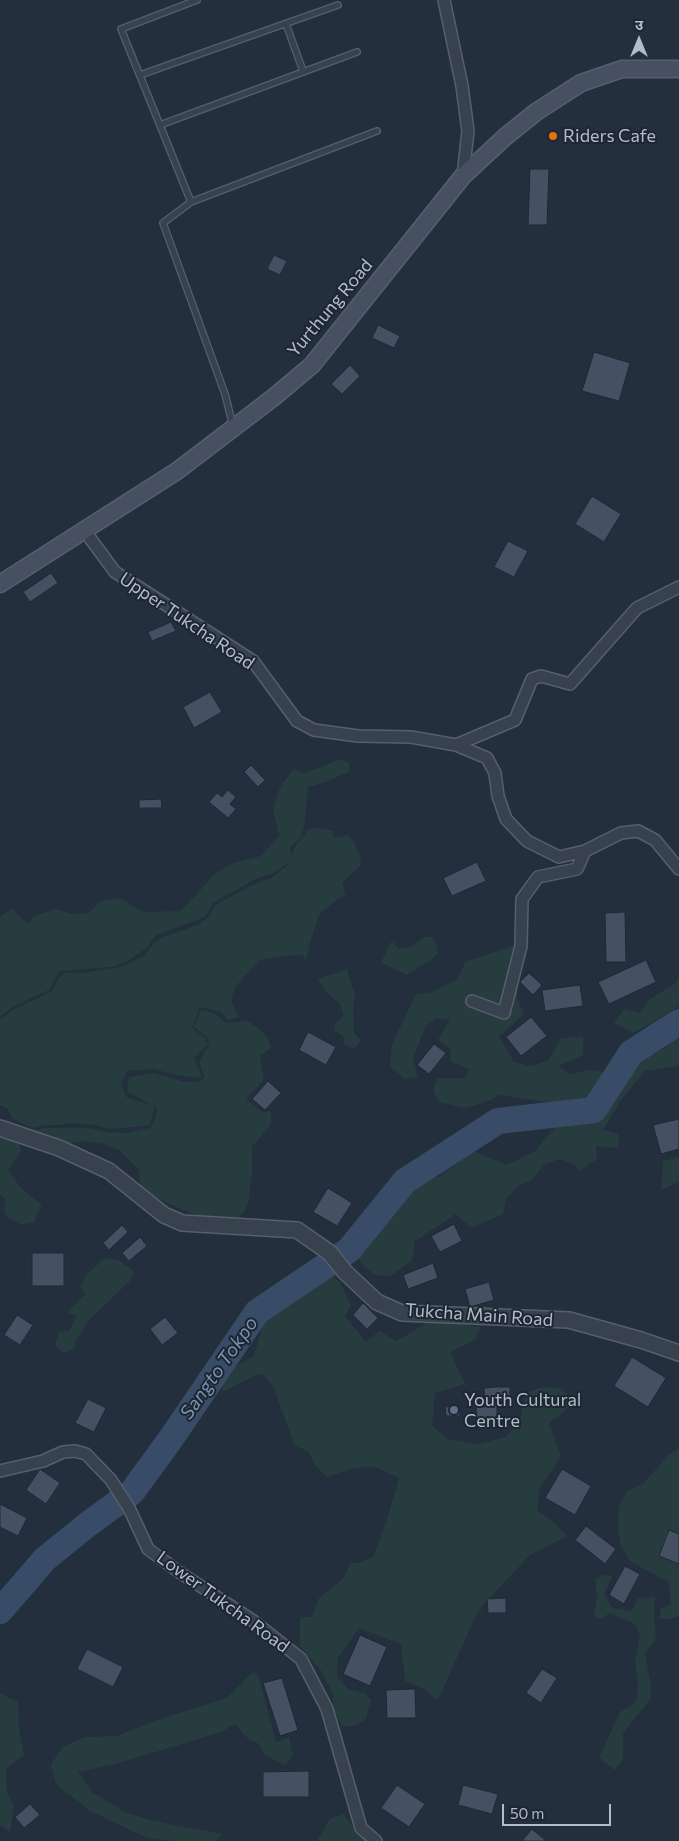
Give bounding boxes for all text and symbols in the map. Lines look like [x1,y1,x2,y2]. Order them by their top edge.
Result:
north arrow [614,15,664,65]
text: उ [635,16,643,33]
place label: Riders Cafe [563,125,656,147]
marker: Riders Cafe [547,130,559,142]
street label: Yurthung Road [283,255,377,361]
street label: Upper Tukcha Road [115,568,259,674]
street label: Tukcha Main Road [404,1299,554,1331]
water label: Sangto Tokpo [175,1312,263,1424]
place label: Youth Cultural Centre [464,1389,581,1432]
marker: Youth Cultural Centre [448,1404,460,1416]
street label: Lower Tukcha Road [153,1547,293,1657]
scale bar [504,1794,613,1826]
text: 50 m [510,1804,544,1822]

